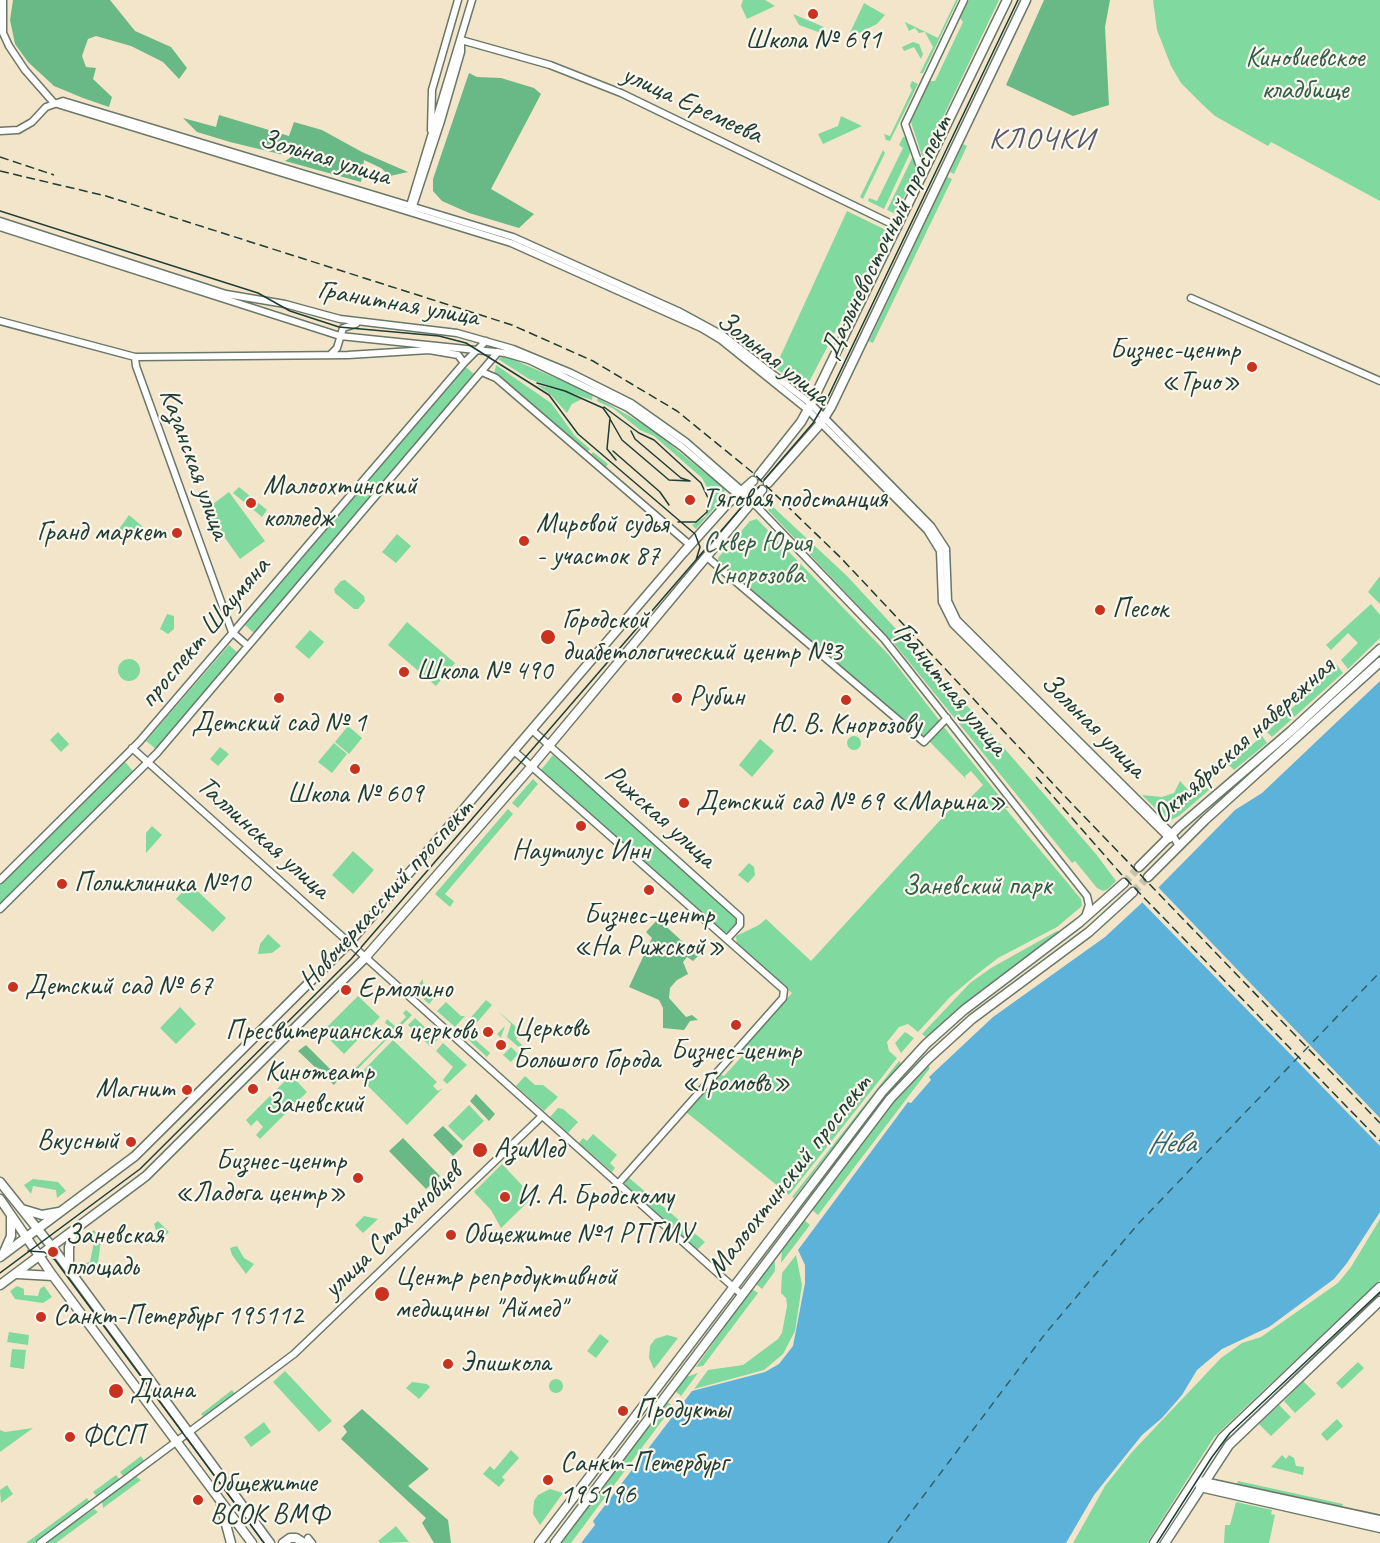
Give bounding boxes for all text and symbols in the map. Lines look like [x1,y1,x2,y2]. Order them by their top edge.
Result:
marker: Школа № 691 [806,7,820,21]
place label: Школа № 691 [745,24,881,58]
park label: Киновиевское кладбище [1246,42,1364,108]
street label: улица Еремеева [617,58,767,152]
street label: Дальневосточный проспект [813,110,961,364]
street label: Зольная улица [256,122,394,194]
district label: КЛОЧКИ [989,122,1095,158]
street label: Гранитная улица [315,273,481,335]
street label: Зольная улица [709,304,837,414]
place label: Бизнес-центр «Трио» [1110,334,1240,400]
marker: Бизнес-центр «Трио» [1245,360,1259,374]
street label: Казанская улица [151,384,237,544]
place label: Малоохтинский колледж [263,470,417,536]
place label: Тяговая подстанция [702,483,887,517]
marker: Тяговая подстанция [683,493,697,507]
marker: Малоохтинский колледж [244,496,258,510]
place label: Мировой судья - участок 87 [536,508,668,574]
place label: Гранд маркет [37,516,165,550]
marker: Гранд маркет [170,526,184,540]
park label: Сквер Юрия Кнорозова [703,527,811,593]
marker: Мировой судья - участок 87 [517,534,531,548]
street label: проспект Шаумяна [132,551,278,715]
place label: Песок [1112,593,1168,627]
marker: Песок [1093,603,1107,617]
place label: Городской диабетологический центр №3 [562,604,842,670]
street label: Гранитная улица [886,615,1014,763]
marker: Городской диабетологический центр №3 [539,628,557,646]
street label: Октябрьская набережная [1146,650,1342,832]
place label: Школа № 490 [416,655,552,689]
marker: Школа № 490 [397,665,411,679]
street label: Зольная улица [1033,666,1153,786]
place label: Рубин [689,681,744,715]
marker: Детский сад № 1 [272,691,286,705]
marker: Рубин [670,691,684,705]
marker: Ю. В. Кнорозову [839,693,853,707]
place label: Детский сад № 1 [192,707,366,741]
place label: Ю. В. Кнорозову [771,709,921,743]
street label: Рижская улица [597,758,723,876]
marker: Школа № 609 [348,762,362,776]
street label: Таллинская улица [189,769,337,907]
place label: Школа № 609 [287,778,423,812]
place label: Детский сад № 69 «Марина» [696,786,1006,820]
street label: Новочеркасский проспект [292,792,482,998]
marker: Детский сад № 69 «Марина» [677,796,691,810]
marker: Наутилус Инн [574,819,588,833]
place label: Наутилус Инн [512,835,650,869]
place label: Поликлиника №10 [74,867,250,901]
park label: Заневский парк [902,870,1052,904]
marker: Поликлиника №10 [55,877,69,891]
marker: Бизнес-центр «На Рижской» [642,883,656,897]
place label: Бизнес-центр «На Рижской» [573,899,725,965]
place label: Детский сад № 67 [25,970,212,1004]
place label: Ермолино [358,973,452,1007]
marker: Детский сад № 67 [6,980,20,994]
marker: Ермолино [339,983,353,997]
place label: Церковь Большого Города [513,1012,660,1078]
place label: Пресвитерианская церковь [226,1015,476,1049]
marker: Бизнес-центр «Громовъ» [729,1018,743,1032]
marker: Пресвитерианская церковь [481,1025,495,1039]
place label: Бизнес-центр «Громовъ» [671,1035,801,1101]
marker: Церковь Большого Города [494,1038,508,1052]
place label: Кинотеатр Заневский [265,1056,374,1122]
street label: Малоохтинский проспект [700,1068,880,1284]
place label: Магнит [95,1073,175,1107]
marker: Кинотеатр Заневский [246,1082,260,1096]
marker: Магнит [180,1083,194,1097]
place label: Вкусный [37,1125,119,1159]
water label: Нева [1147,1126,1195,1162]
place label: АзиМед [494,1133,564,1167]
marker: Вкусный [124,1135,138,1149]
marker: АзиМед [471,1141,489,1159]
place label: Бизнес-центр «Ладога центр» [175,1145,346,1211]
street label: улица Стахановцев [316,1156,470,1306]
marker: Бизнес-центр «Ладога центр» [351,1171,365,1185]
place label: И. А. Бродскому [517,1180,673,1214]
marker: И. А. Бродскому [498,1190,512,1204]
place label: Общежитие №1 РГГМУ [463,1218,693,1252]
place label: Заневская площадь [65,1219,164,1285]
marker: Общежитие №1 РГГМУ [444,1228,458,1242]
marker: Заневская площадь [46,1245,60,1259]
place label: Центр репродуктивной медицины "Аймед" [395,1261,617,1327]
marker: Центр репродуктивной медицины "Аймед" [373,1285,391,1303]
place label: Санкт-Петербург 195112 [53,1300,303,1334]
marker: Санкт-Петербург 195112 [34,1310,48,1324]
place label: Эпишкола [460,1347,551,1381]
marker: Эпишкола [441,1357,455,1371]
place label: Диана [130,1374,194,1408]
marker: Диана [107,1382,125,1400]
place label: Продукты [635,1394,730,1428]
marker: Продукты [616,1404,630,1418]
place label: ФССП [82,1420,144,1454]
marker: ФССП [63,1430,77,1444]
place label: Санкт-Петербург 195196 [560,1447,728,1513]
place label: Общежитие ВСОК ВМФ [210,1467,329,1533]
marker: Санкт-Петербург 195196 [541,1473,555,1487]
marker: Общежитие ВСОК ВМФ [191,1493,205,1507]

